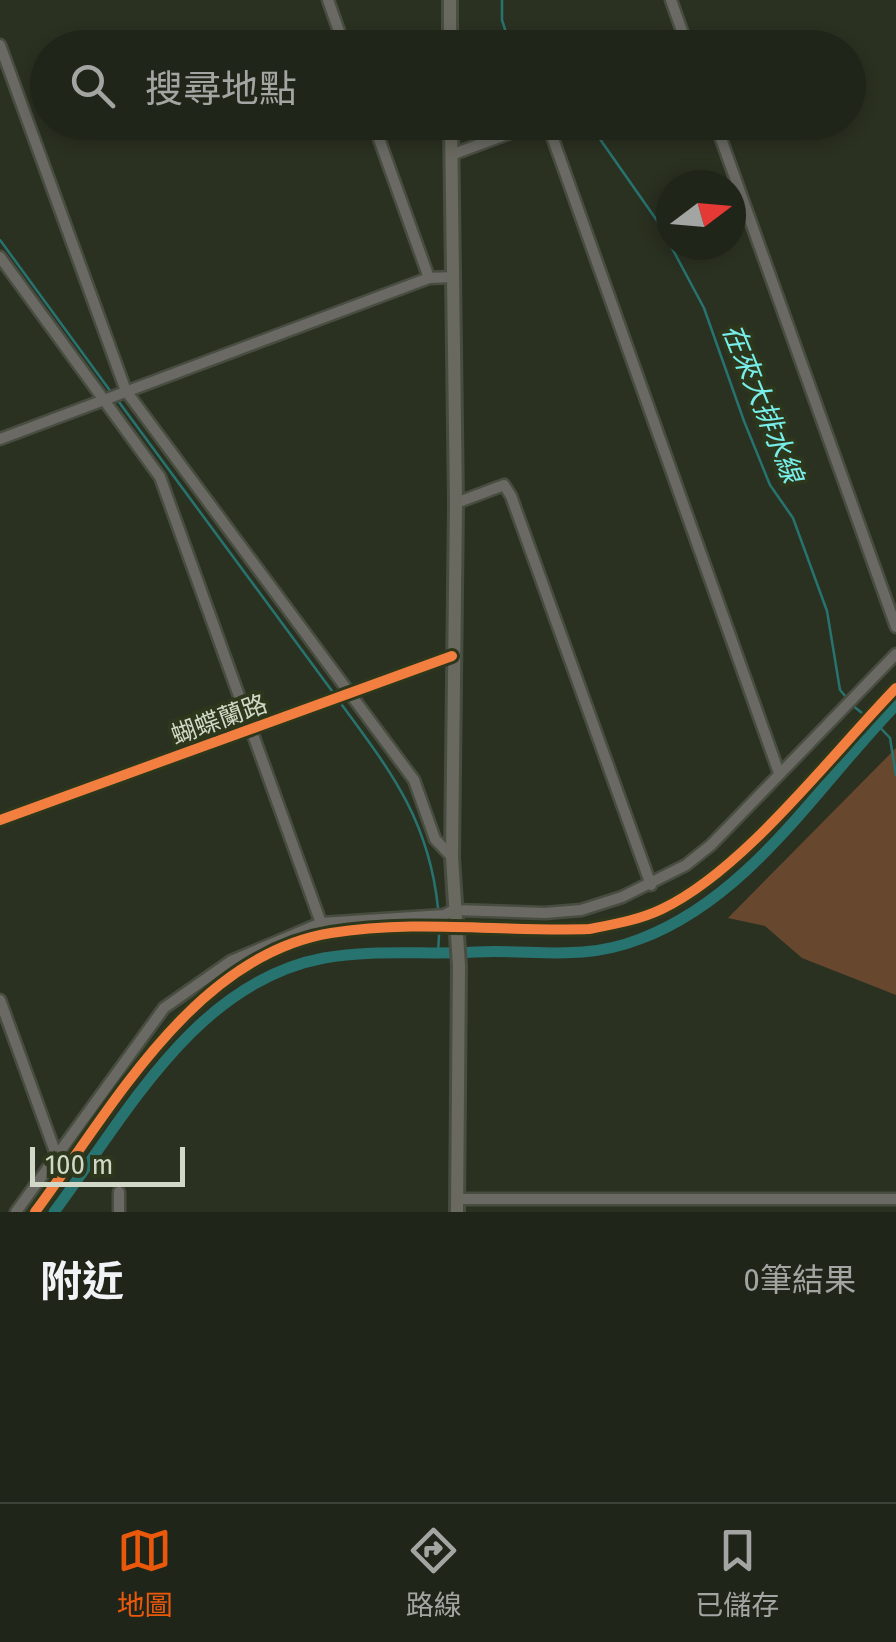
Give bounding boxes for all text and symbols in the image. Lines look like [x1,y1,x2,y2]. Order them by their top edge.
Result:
search box [30,30,866,140]
icon: search [65,58,120,113]
text: 搜尋地點 [145,66,297,112]
north arrow [656,170,746,260]
water label: 在來大排水線 [716,319,810,490]
street label: 蝴蝶蘭路 [167,689,271,751]
scale bar [30,1142,185,1186]
text: 100 m [45,1148,113,1181]
text: 附近 [40,1257,124,1307]
text: 0筆結果 [743,1261,856,1299]
tab: 地圖 [117,1523,173,1623]
tab: 路線 [406,1523,462,1623]
tab: 已儲存 [695,1523,779,1623]

